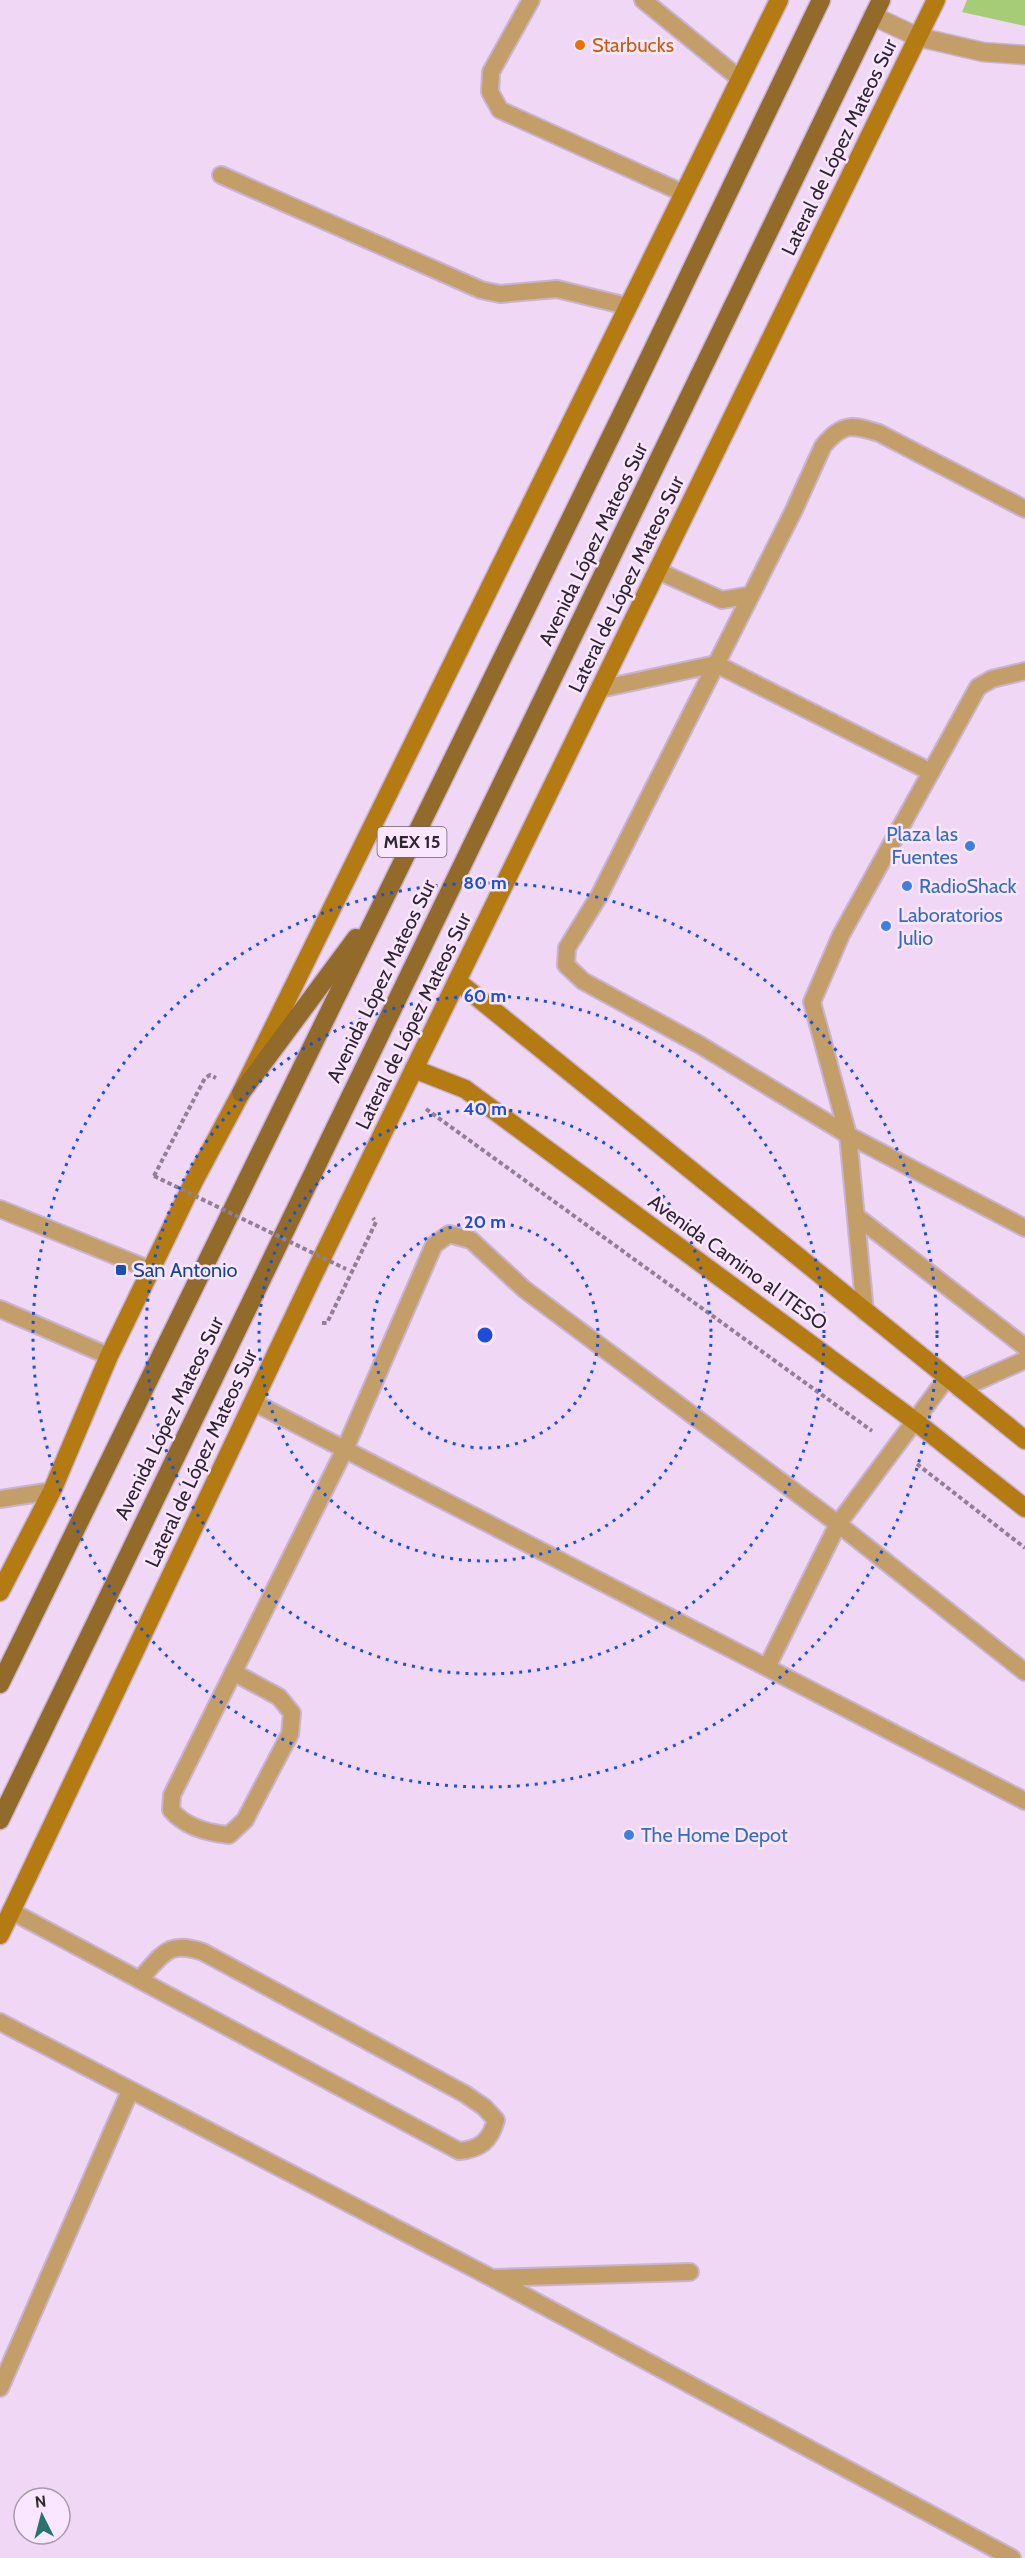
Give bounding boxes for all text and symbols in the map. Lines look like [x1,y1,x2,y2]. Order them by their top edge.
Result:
place label: Starbucks [592,33,674,57]
street label: Lateral de López Mateos Sur [776,34,902,259]
marker: Starbucks [573,38,587,52]
street label: Avenida López Mateos Sur [533,438,653,649]
street label: Lateral de López Mateos Sur [563,471,689,696]
place label: Plaza las Fuentes [886,822,958,869]
road number: MEX 15 [378,827,446,857]
marker: Plaza las Fuentes [963,839,977,853]
text: 80 m [463,872,507,894]
place label: RadioShack [919,874,1017,898]
street label: Avenida López Mateos Sur [321,875,441,1086]
marker: RadioShack [900,879,914,893]
place label: Laboratorios Julio [897,903,1003,950]
street label: Lateral de López Mateos Sur [350,908,476,1133]
marker: Laboratorios Julio [879,919,893,933]
text: 60 m [464,985,506,1007]
text: 40 m [463,1098,507,1120]
street label: Avenida Camino al ITESO [644,1189,832,1335]
text: 20 m [464,1211,506,1233]
place label: San Antonio [133,1258,237,1282]
marker: San Antonio [114,1263,128,1277]
street label: Avenida López Mateos Sur [109,1312,229,1523]
centre of rings [475,1325,495,1345]
street label: Lateral de López Mateos Sur [140,1345,262,1571]
place label: The Home Depot [641,1823,788,1847]
marker: The Home Depot [622,1828,636,1842]
north arrow [12,2486,72,2546]
text: N [34,2492,47,2512]

